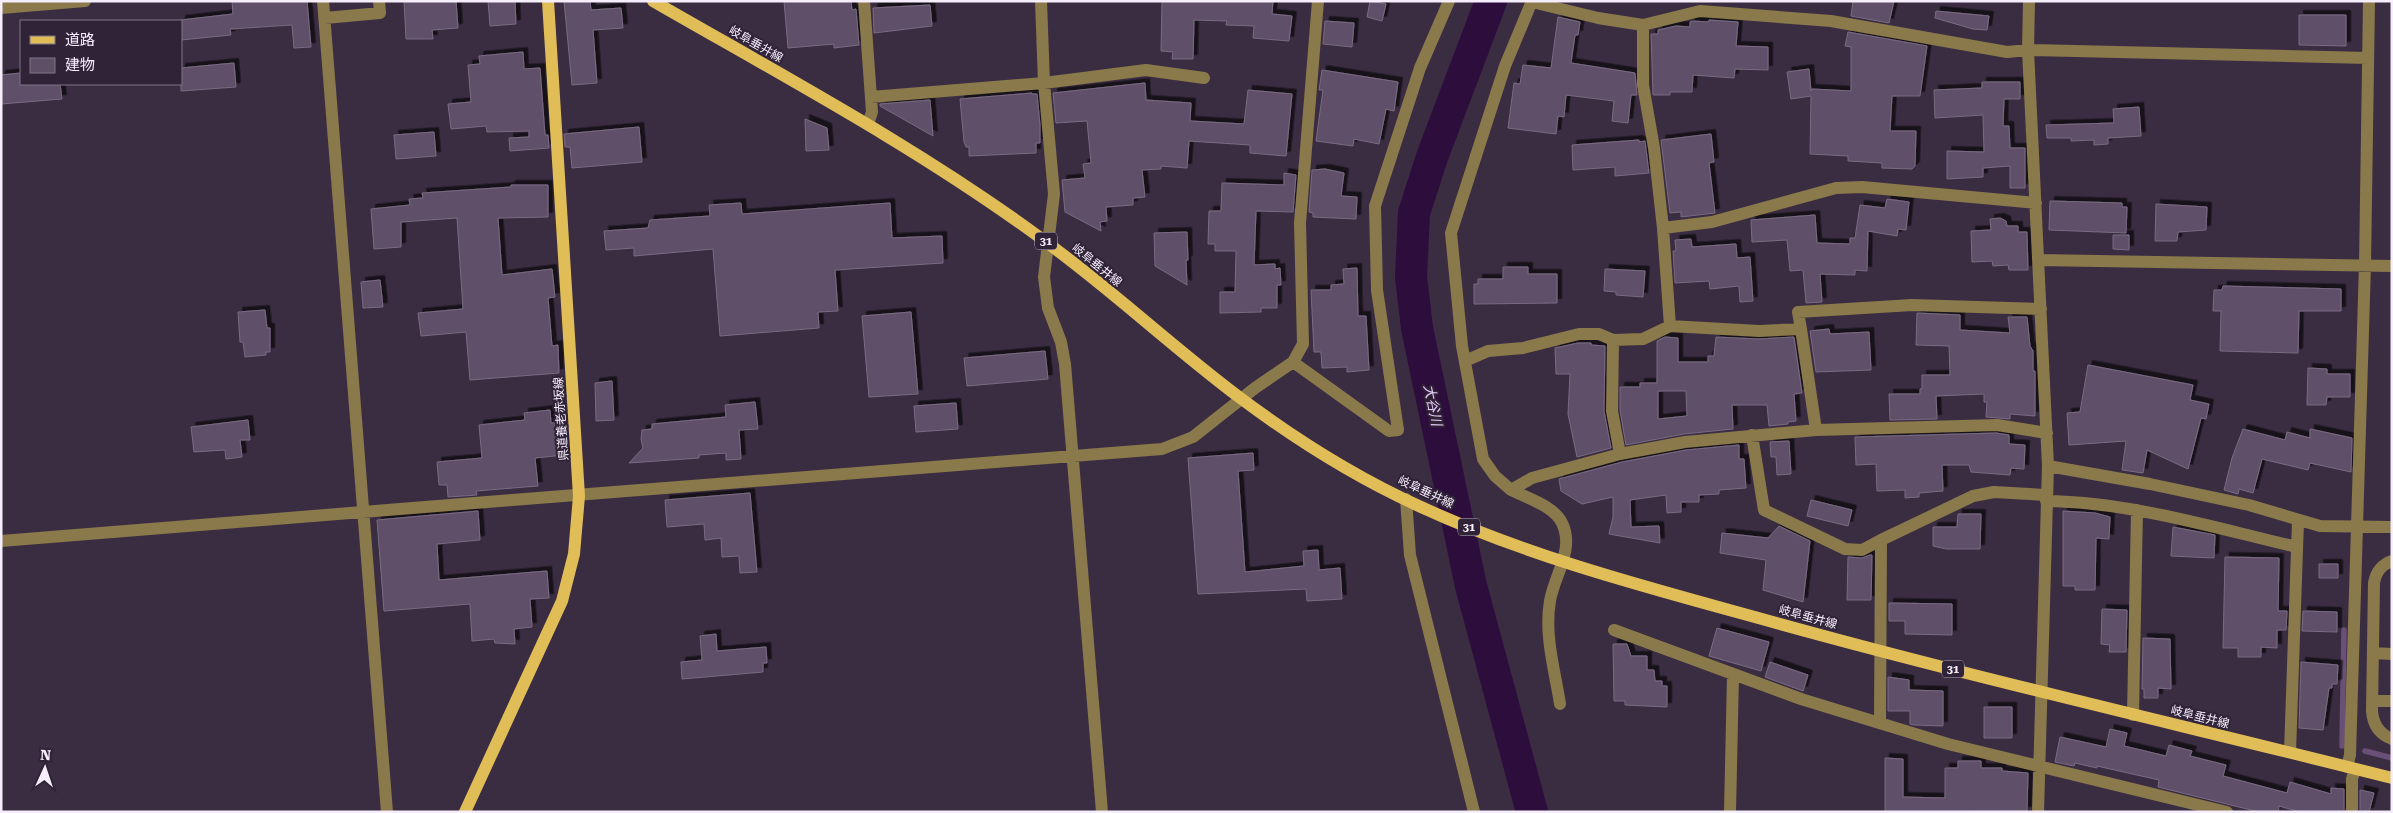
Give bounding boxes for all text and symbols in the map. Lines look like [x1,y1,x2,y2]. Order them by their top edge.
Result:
legend [20,20,182,85]
street label: 岐阜垂井線 [727,23,785,65]
text: 道路 [65,31,95,49]
text: 建物 [65,56,95,74]
road number: 31 [1035,232,1057,250]
street label: 岐阜垂井線 [1069,241,1125,289]
street label: 県道養老赤坂線 [551,377,571,461]
water label: 大谷川 [1421,383,1446,429]
street label: 岐阜垂井線 [1396,473,1456,511]
road number: 31 [1458,518,1480,536]
street label: 岐阜垂井線 [1777,602,1839,632]
road number: 31 [1942,661,1964,678]
street label: 岐阜垂井線 [2169,703,2231,731]
north arrow [20,743,70,793]
text: N [40,747,52,763]

